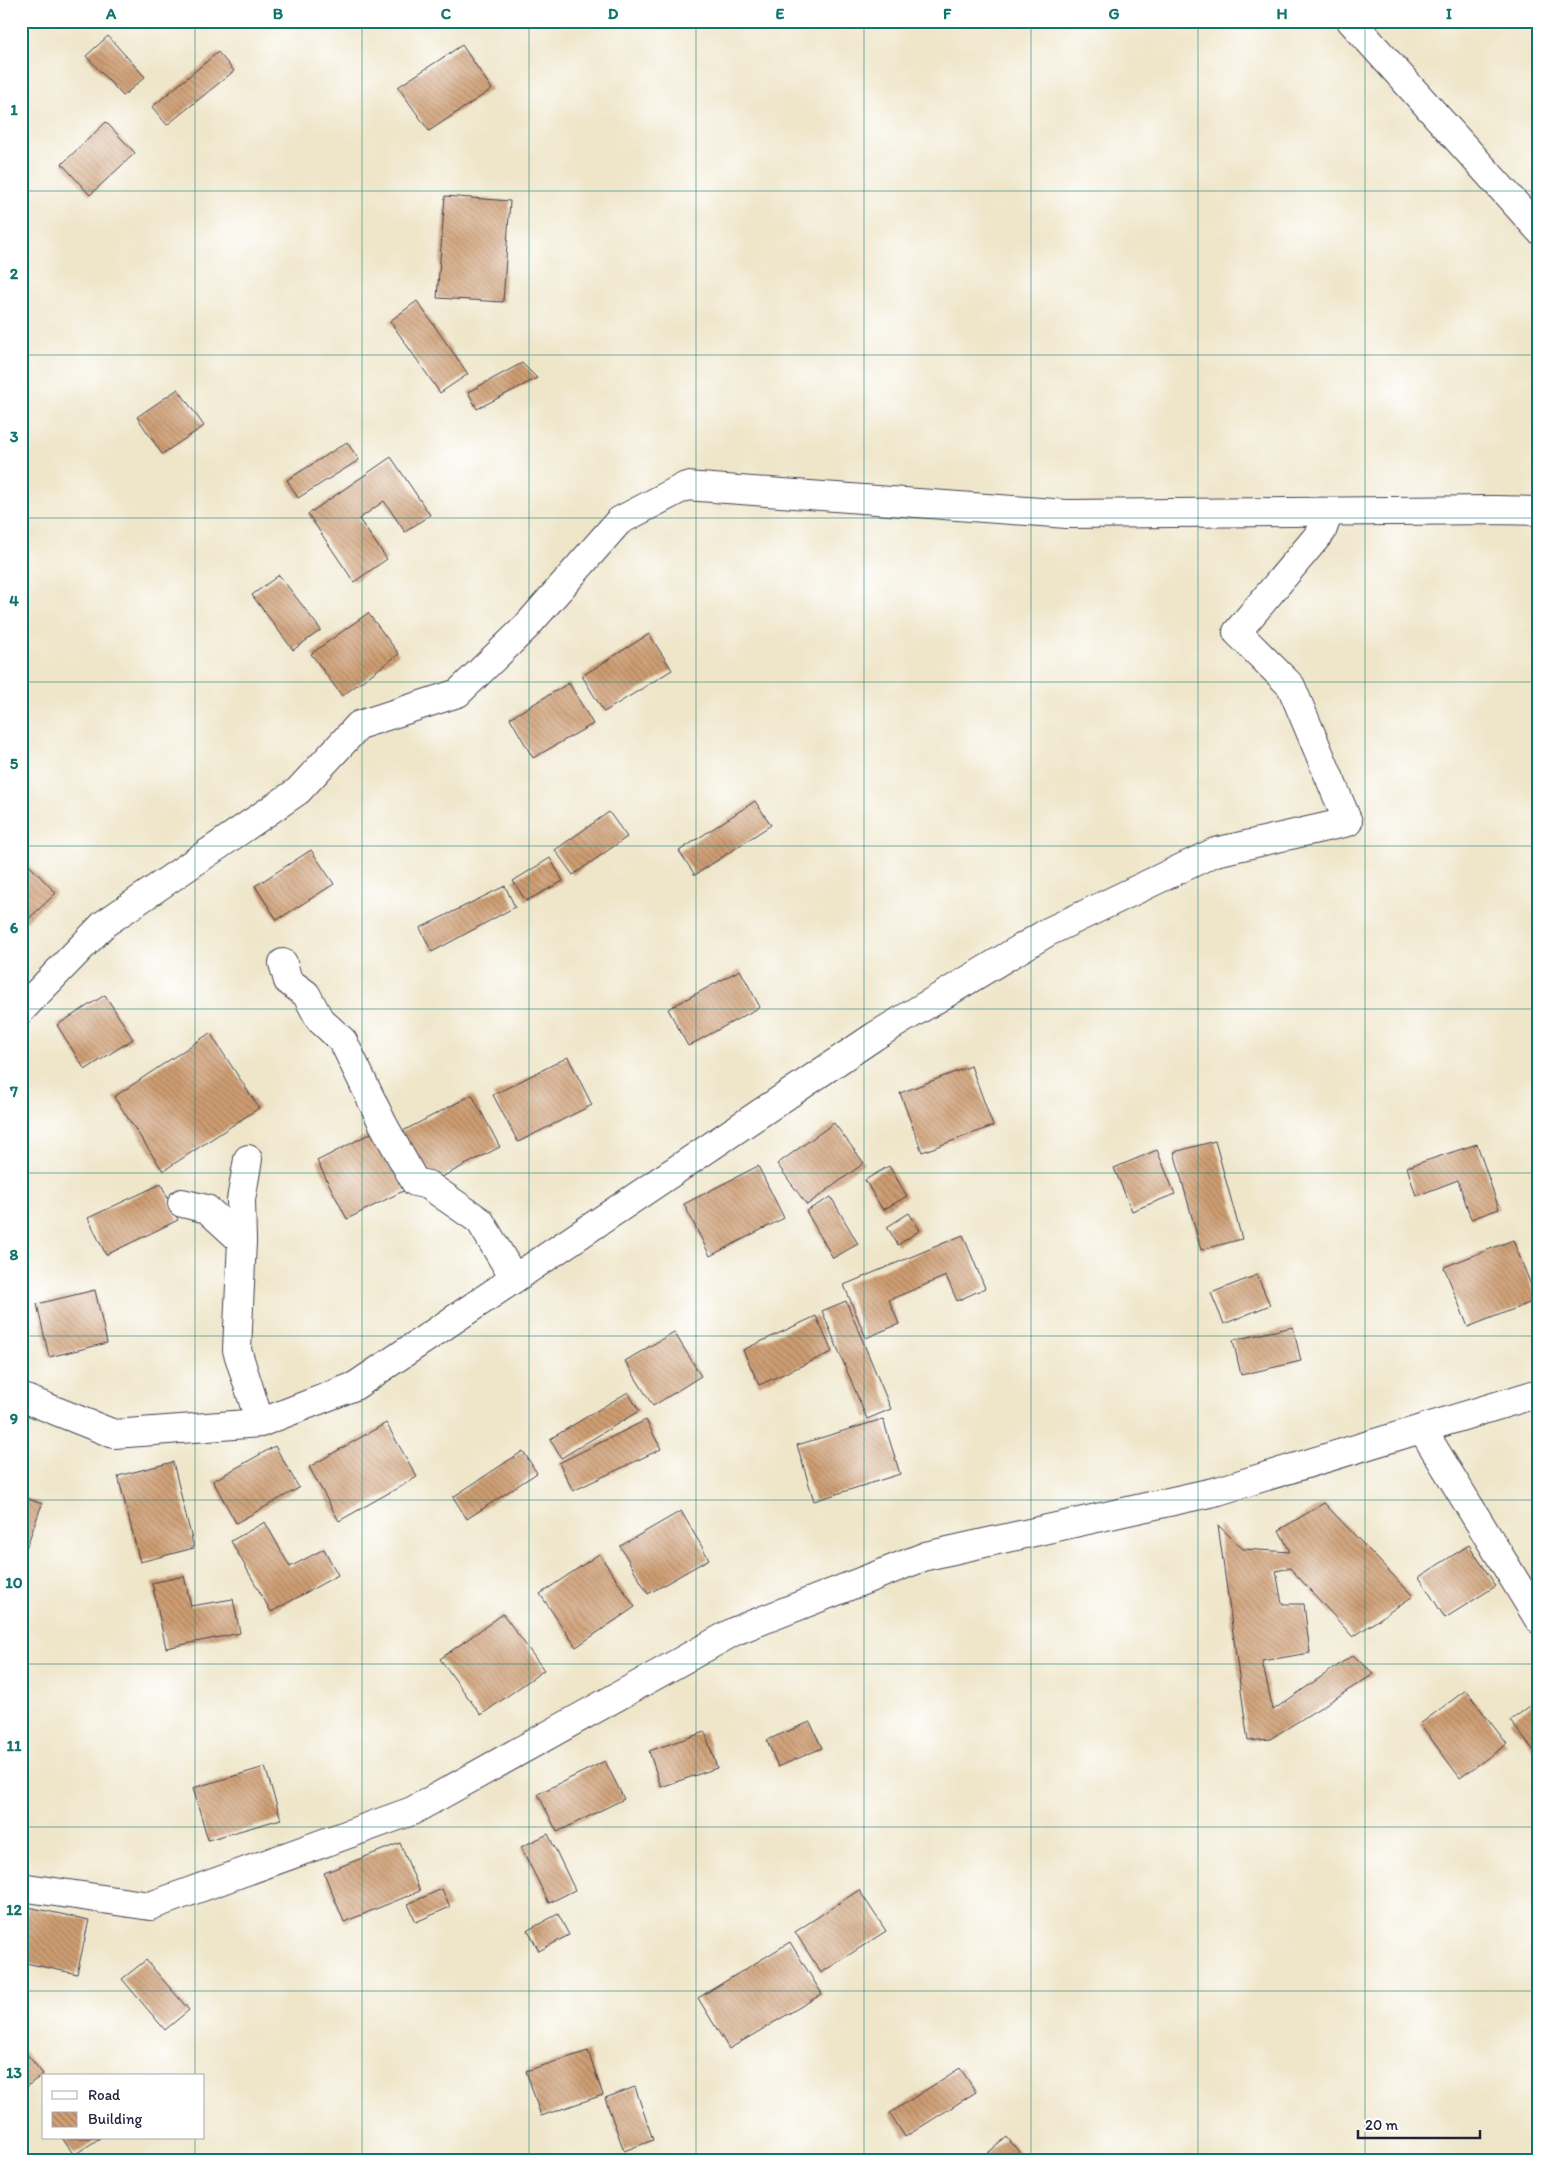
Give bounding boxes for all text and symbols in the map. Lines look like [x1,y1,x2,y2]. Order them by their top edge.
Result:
text: A [105,4,117,23]
text: B [273,4,284,23]
text: C [441,4,452,23]
text: D [608,4,619,23]
text: E [776,4,785,23]
text: F [943,4,952,23]
text: G [1108,4,1120,23]
text: H [1276,4,1288,23]
text: I [1446,4,1452,23]
text: 1 [10,100,18,119]
text: 2 [10,264,19,283]
text: 3 [10,427,19,446]
text: 4 [9,591,19,610]
text: 5 [10,754,19,773]
text: 6 [10,918,19,937]
text: 7 [9,1082,18,1101]
text: 8 [10,1245,19,1264]
text: 9 [10,1409,18,1428]
text: 10 [5,1573,23,1592]
text: 11 [7,1736,22,1755]
text: 12 [6,1900,23,1919]
text: 13 [6,2063,22,2082]
legend [42,2074,205,2140]
text: Road [88,2086,121,2104]
scale bar [1358,2107,1480,2139]
text: Building [88,2110,142,2128]
text: 20 m [1365,2116,1399,2134]

